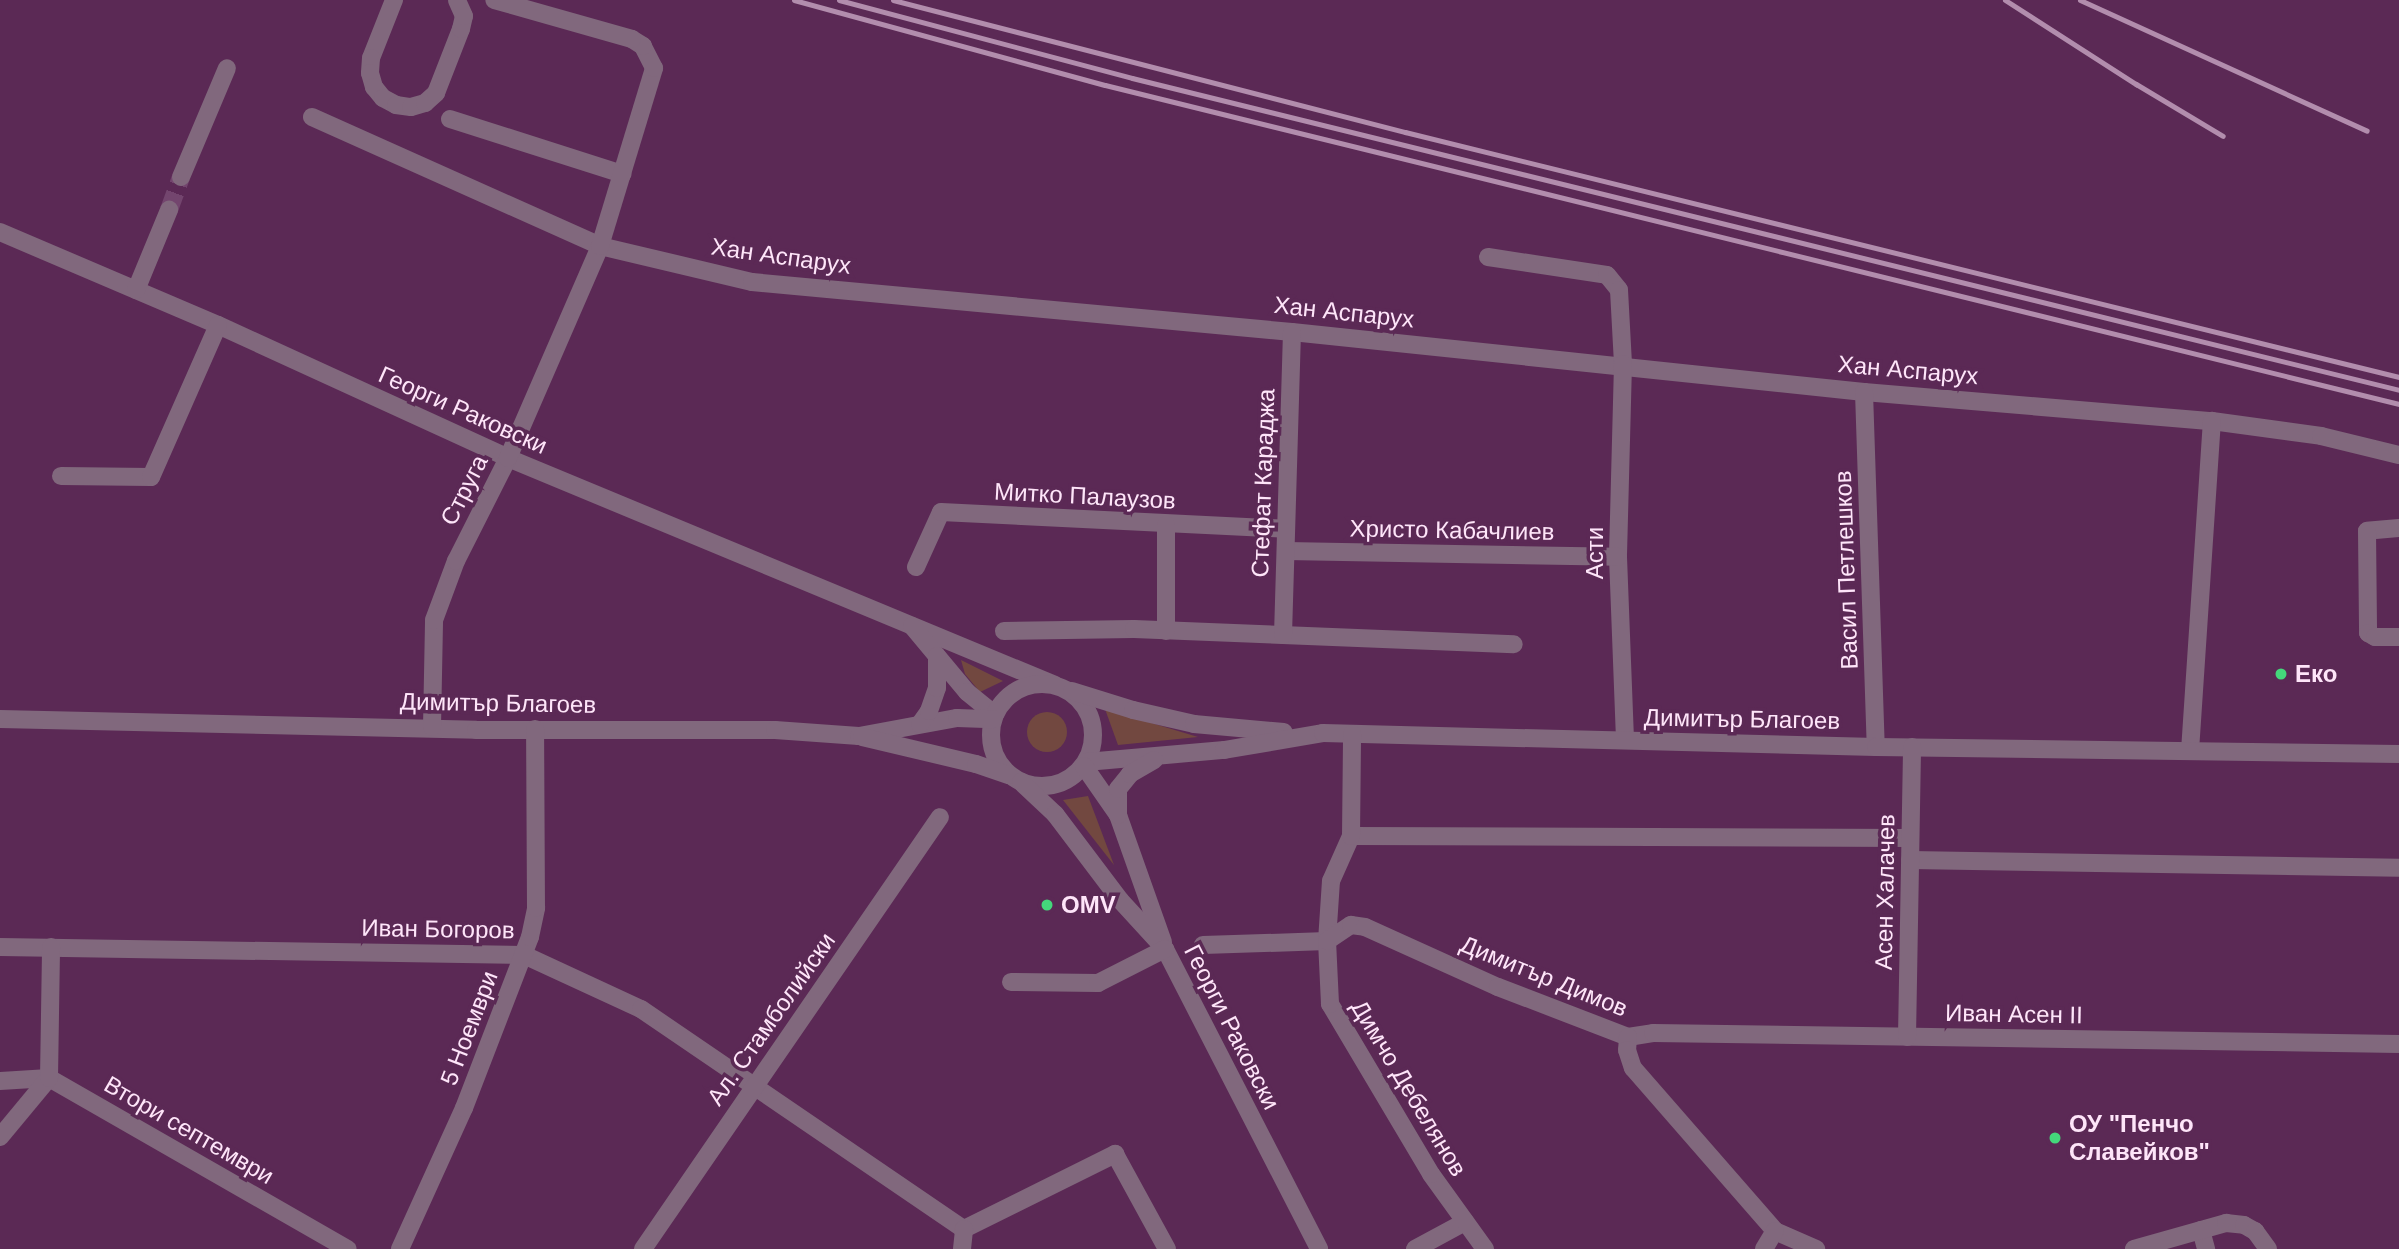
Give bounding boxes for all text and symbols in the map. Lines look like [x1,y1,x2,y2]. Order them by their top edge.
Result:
street label: Хан Аспарух [709,232,853,280]
street label: Хан Аспарух [1273,290,1415,334]
street label: Хан Аспарух [1837,350,1979,390]
street label: Георги Раковски [374,360,552,460]
street label: Стефат Караджа [1245,388,1281,578]
street label: Струга [434,450,494,530]
street label: Васил Петлешков [1828,470,1864,670]
street label: Митко Палаузов [994,477,1176,515]
street label: Христо Кабачлиев [1349,514,1555,546]
street label: Асти [1581,527,1609,579]
place label: Еко [2295,660,2337,688]
marker: Еко [2273,666,2289,682]
street label: Димитър Благоев [400,687,596,719]
street label: Димитър Благоев [1644,703,1840,735]
street label: Асен Халачев [1869,814,1901,970]
place label: OMV [1061,891,1116,919]
marker: OMV [1039,897,1055,913]
street label: Иван Богоров [361,913,515,945]
street label: Ал. Стамболийски [701,927,841,1111]
street label: Димитър Димов [1456,929,1632,1023]
street label: Георги Раковски [1178,940,1286,1114]
street label: 5 Ноември [434,967,504,1089]
street label: Димчо Дебелянов [1345,995,1473,1181]
street label: Иван Асен II [1945,998,2083,1030]
street label: Втори септември [99,1070,279,1190]
place label: ОУ "Пенчо Славейков" [2069,1110,2210,1166]
marker: ОУ "Пенчо Славейков" [2047,1130,2063,1146]

